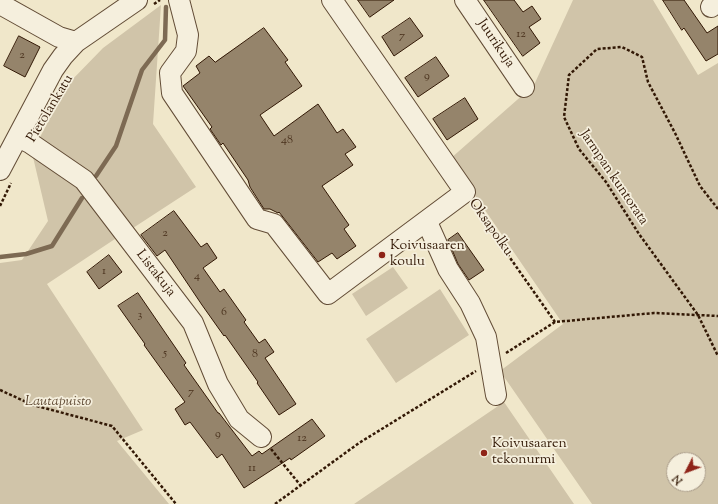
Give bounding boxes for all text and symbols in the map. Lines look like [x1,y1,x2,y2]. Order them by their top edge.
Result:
street label: Juurikuja [473,16,517,72]
house number: 12 [516,28,526,42]
house number: 7 [399,30,405,44]
house number: 2 [19,49,25,63]
house number: 9 [424,70,430,84]
street label: Pietolankatu [24,72,78,146]
street label: Jarmpan kuntorata [575,127,651,229]
house number: 48 [281,134,293,148]
street label: Oksapolku [464,196,516,260]
house number: 2 [162,227,168,241]
place label: Koivusaaren koulu [390,239,465,272]
street label: Listakuja [131,247,179,301]
marker: Koivusaaren koulu [377,250,387,260]
house number: 1 [102,265,106,279]
house number: 4 [194,270,200,284]
house number: 6 [221,306,227,320]
house number: 3 [138,309,142,323]
house number: 5 [163,347,167,361]
house number: 8 [252,348,258,362]
house number: 7 [188,386,194,400]
park label: Lautapuisto [25,395,91,411]
house number: 9 [215,428,221,442]
house number: 12 [297,432,307,446]
place label: Koivusaaren tekonurmi [492,437,567,470]
marker: Koivusaaren tekonurmi [479,448,489,458]
north arrow [666,452,706,492]
house number: 11 [248,462,256,476]
text: N [669,471,687,488]

